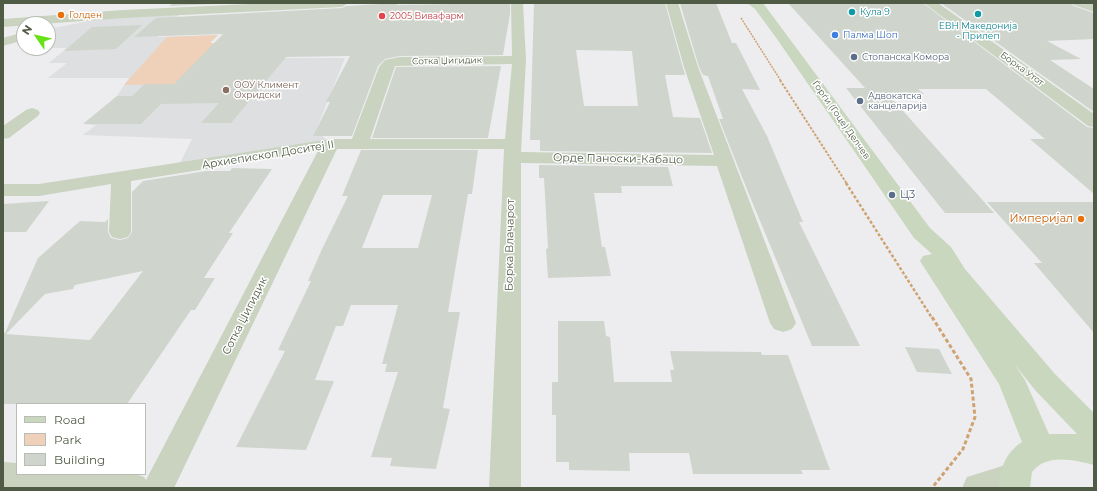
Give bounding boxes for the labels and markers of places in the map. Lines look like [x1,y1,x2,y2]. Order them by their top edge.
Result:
marker: Кула 9 [847,7,857,17]
place label: Кула 9 [860,7,890,17]
marker: ЕВН Македонија - Прилеп [973,9,983,19]
marker: Голден [56,10,66,20]
place label: Голден [69,10,102,20]
marker: 2005 Вивафарм [377,11,387,21]
place label: 2005 Вивафарм [390,11,464,21]
place label: ЕВН Македонија - Прилеп [939,21,1017,42]
marker: Палма Шоп [830,30,840,40]
place label: Палма Шоп [843,30,898,40]
marker: Стопанска Комора [849,52,859,62]
place label: Стопанска Комора [862,52,949,62]
place label: ООУ Климент Охридски [234,80,299,101]
marker: ООУ Климент Охридски [221,85,231,95]
place label: Адвокатска канцеларија [868,91,927,112]
marker: Адвокатска канцеларија [855,96,865,106]
place label: Ц3 [900,188,915,202]
marker: Ц3 [887,190,897,200]
place label: Империјал [1010,212,1073,226]
marker: Империјал [1076,214,1086,224]

